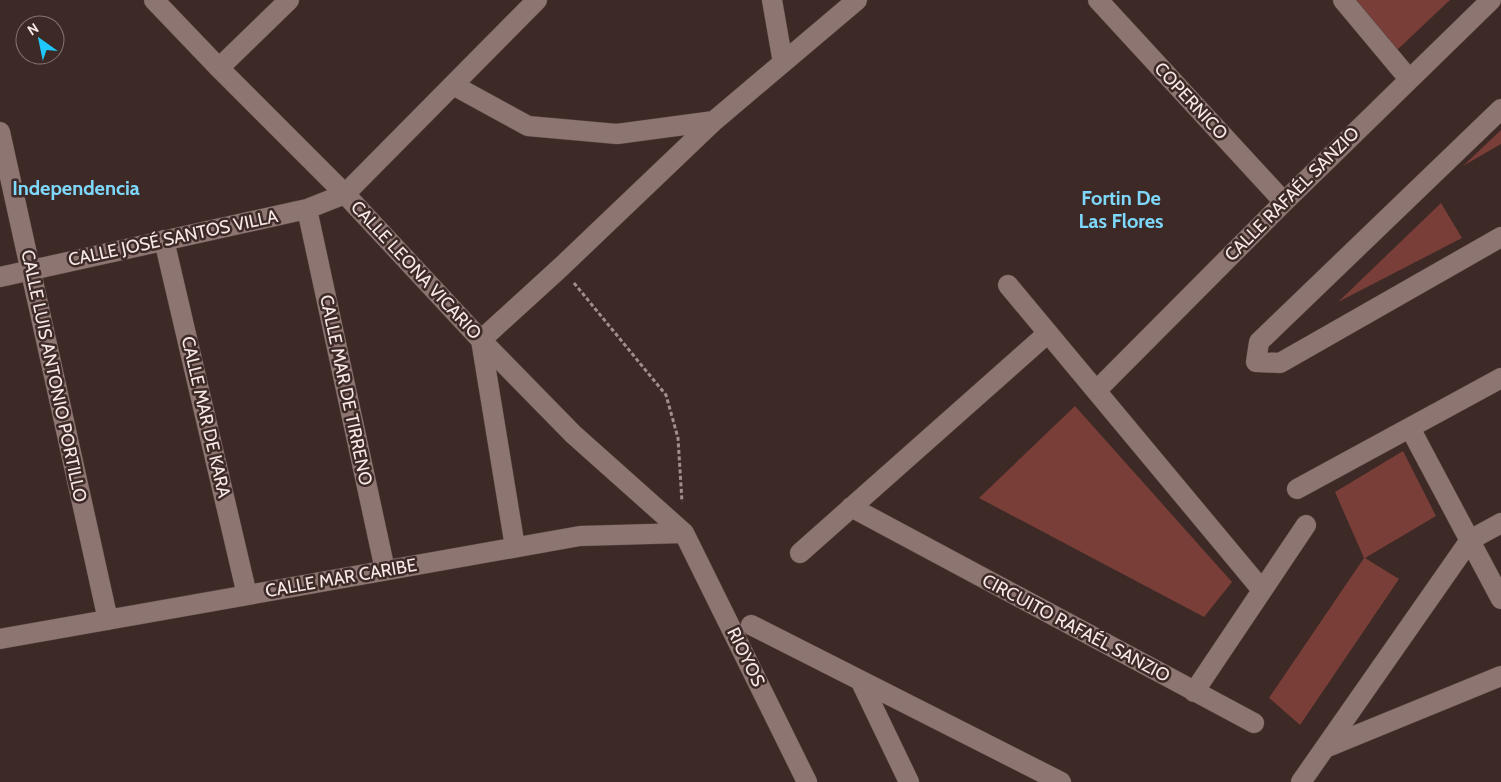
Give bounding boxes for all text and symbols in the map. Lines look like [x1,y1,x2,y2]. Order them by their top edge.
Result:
north arrow [15,15,65,65]
text: N [24,19,42,39]
street label: COPERNICO [1150,58,1232,144]
street label: CALLE RAFAÉL SANZIO [1220,122,1364,266]
district label: Independencia [12,176,140,200]
district label: Fortin De Las Flores [1078,186,1164,233]
street label: CALLE LEONA VICARIO [346,196,486,344]
street label: CALLE JOSÉ SANTOS VILLA [66,205,280,271]
street label: CALLE LUIS ANTONIO PORTILLO [16,248,92,504]
street label: CALLE MAR DE TIRRENO [315,293,377,487]
street label: CALLE MAR DE KARA [177,334,235,500]
street label: CALLE MAR CARIBE [264,554,418,602]
street label: CIRCUITO RAFAÉL SANZIO [978,569,1174,687]
street label: RIOYOS [722,624,770,690]

